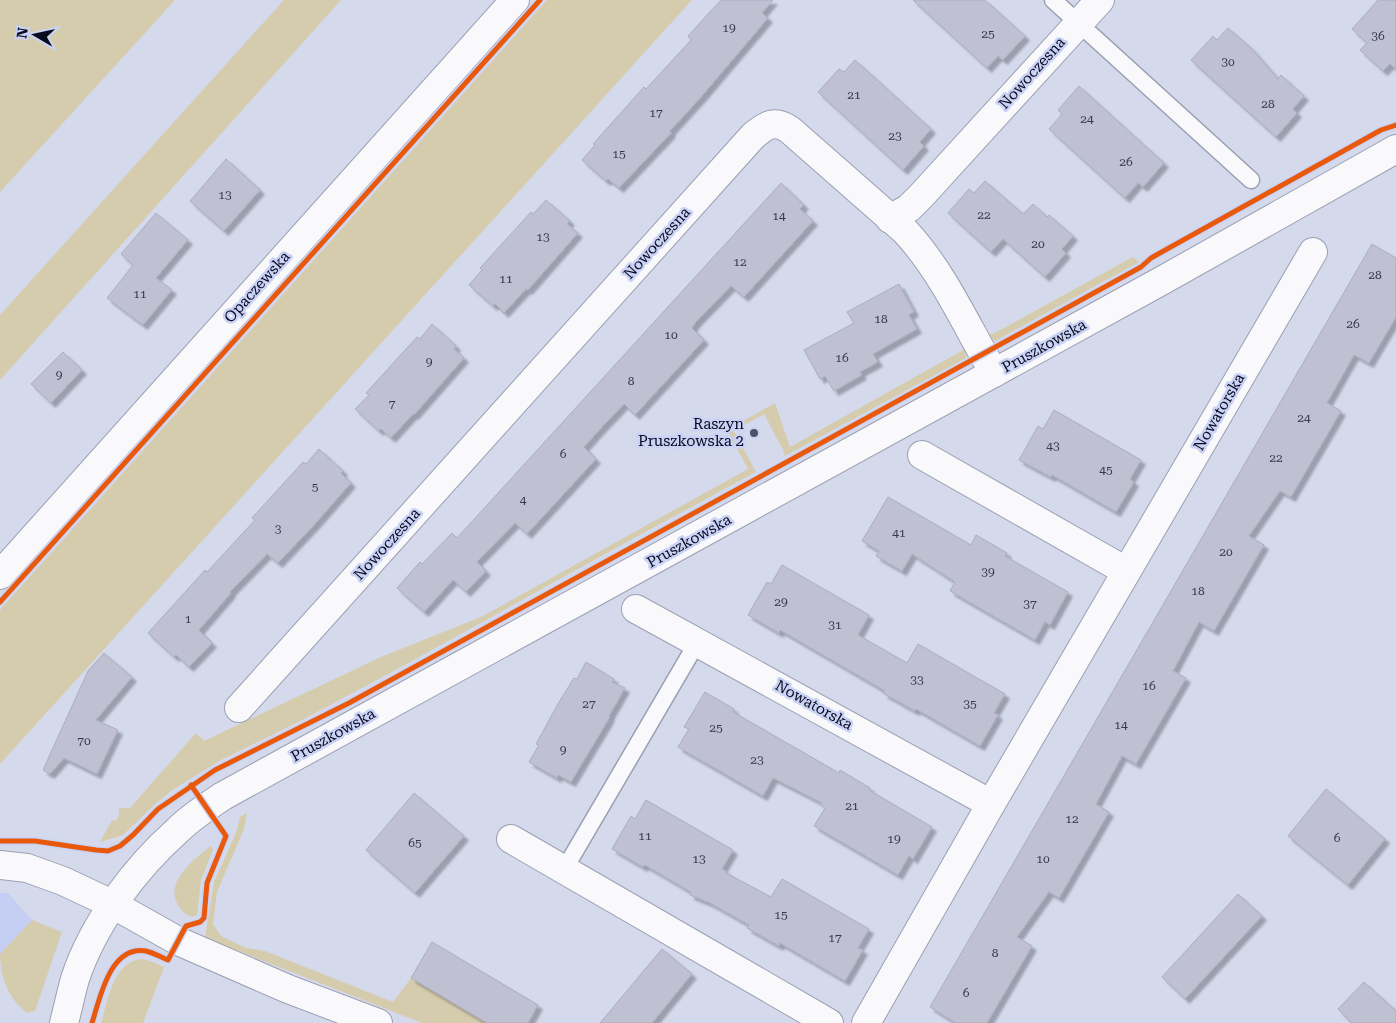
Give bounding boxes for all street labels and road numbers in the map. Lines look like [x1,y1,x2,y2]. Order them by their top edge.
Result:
street label: Nowoczesna [995,33,1069,113]
street label: Nowoczesna [620,203,694,283]
street label: Opaczewska [220,248,294,326]
street label: Pruszkowska [999,315,1089,377]
street label: Nowatorska [1190,370,1248,454]
street label: Nowoczesna [350,504,424,584]
street label: Pruszkowska [644,510,734,572]
street label: Nowatorska [772,676,856,734]
street label: Pruszkowska [288,704,378,766]

